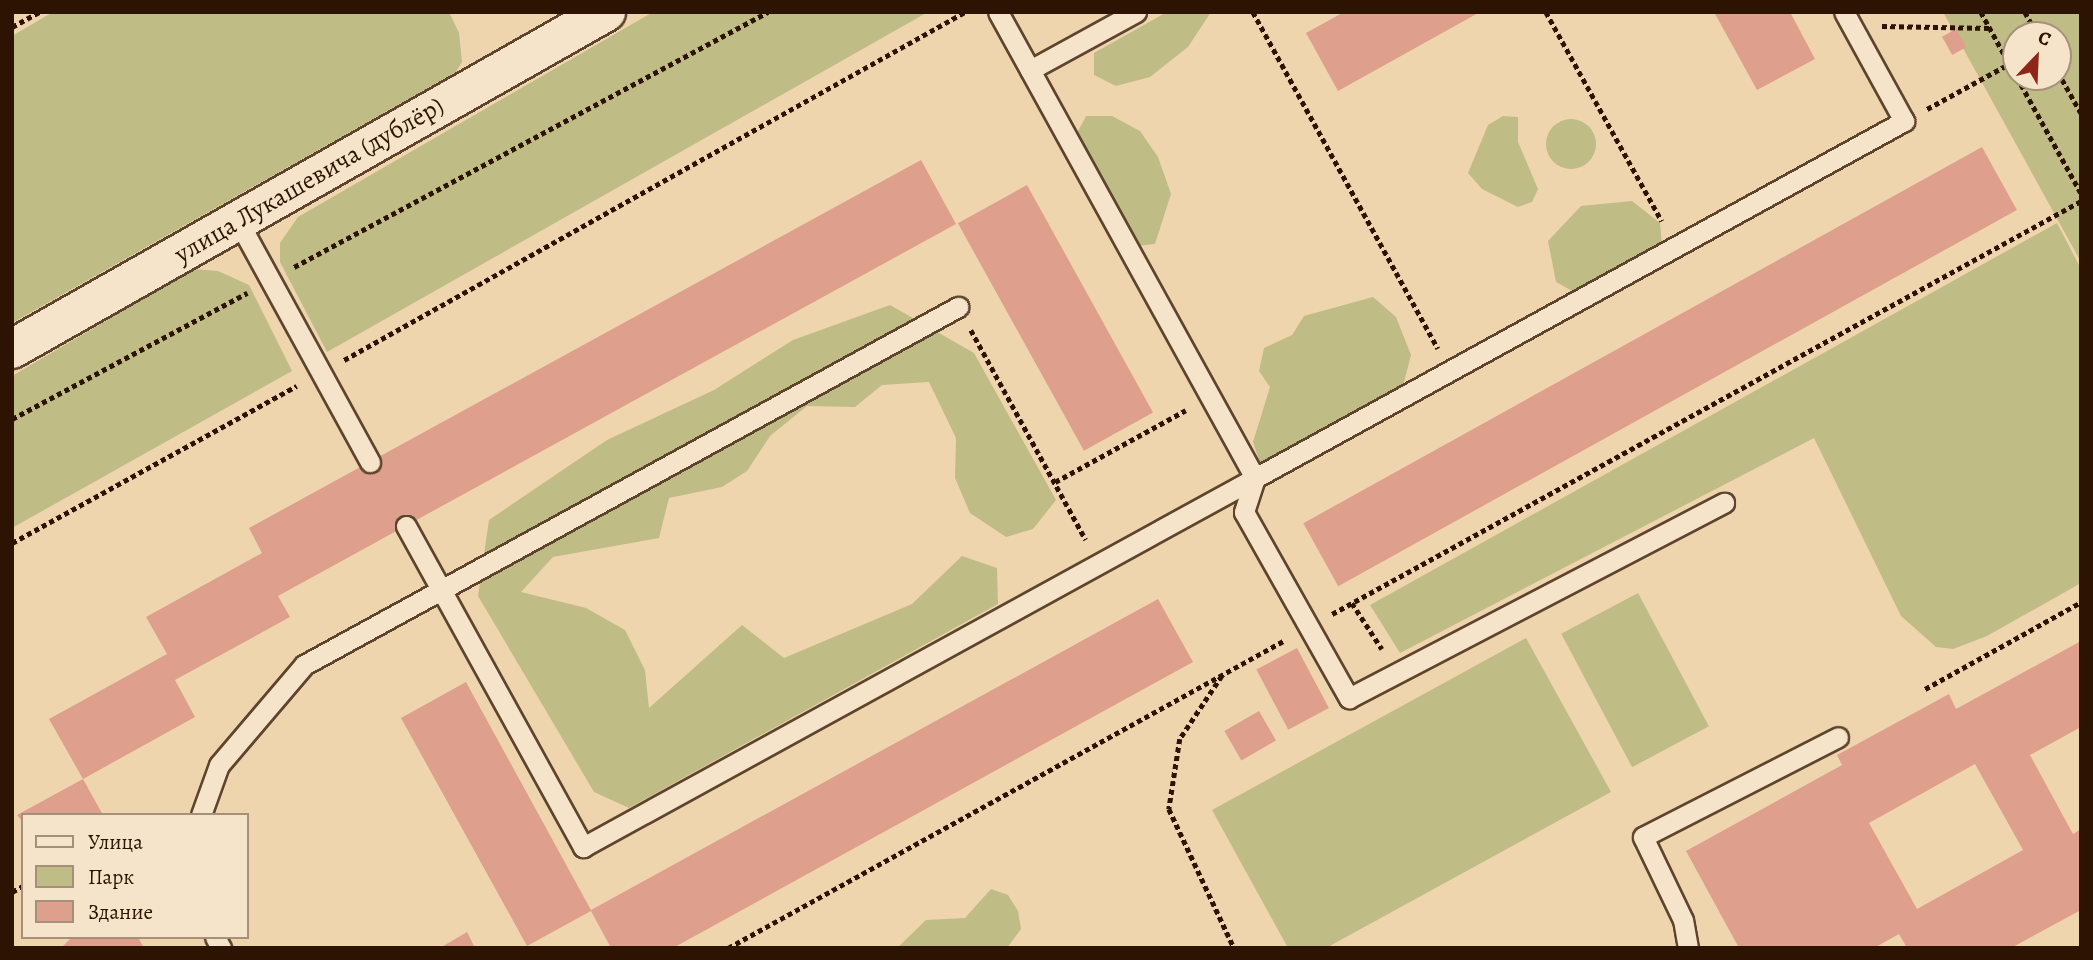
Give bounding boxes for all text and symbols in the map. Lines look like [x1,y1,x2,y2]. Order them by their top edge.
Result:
north arrow [2002,21,2072,91]
text: С [2034,24,2055,53]
street label: улица Лукашевича (дублёр) [169,90,449,270]
legend [21,813,248,939]
text: Улица [88,828,143,856]
text: Парк [88,863,134,891]
text: Здание [88,898,153,926]

